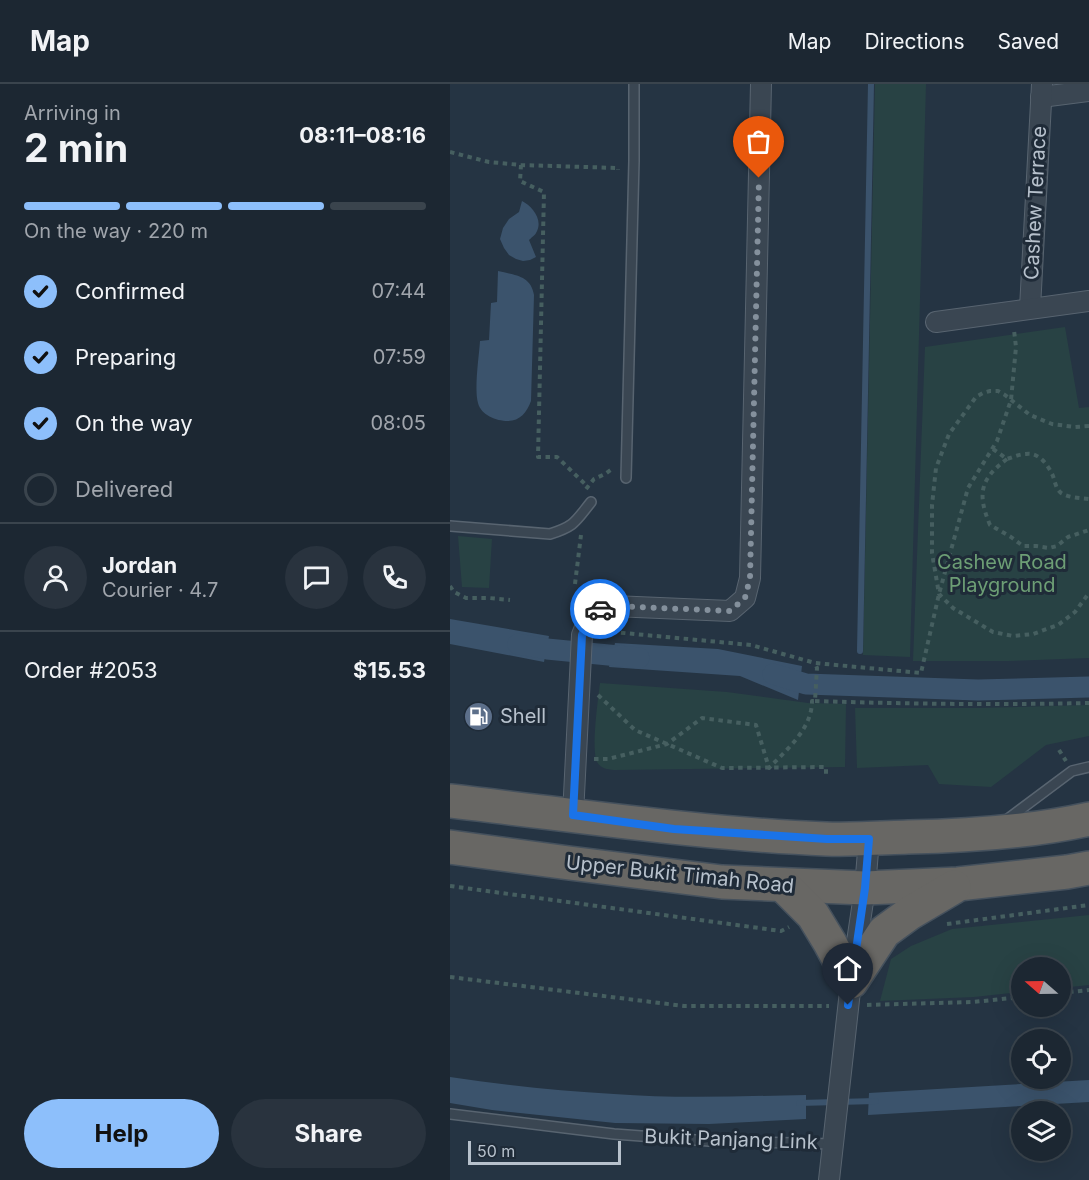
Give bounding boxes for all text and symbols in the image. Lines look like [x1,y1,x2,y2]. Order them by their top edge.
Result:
text: Map [30,24,90,58]
text: Map [788,29,831,54]
text: Directions [864,29,965,54]
text: Saved [998,29,1059,54]
text: Arriving in [24,101,121,125]
pin [733,116,784,178]
text: 08:11–08:16 [299,122,426,148]
text: 2 min [24,124,128,171]
icon: bag [742,125,775,158]
street label: Cashew Terrace [1019,125,1051,281]
text: On the way · 220 m [24,219,208,243]
icon: check [24,275,57,308]
text: Confirmed [75,278,185,304]
text: 07:44 [372,279,426,303]
icon: check [24,341,57,374]
text: Preparing [75,344,176,370]
text: 07:59 [373,345,426,369]
icon: check [24,407,57,440]
text: On the way [75,410,193,436]
text: 08:05 [370,411,426,435]
text: Delivered [75,476,173,502]
button: person [24,546,87,609]
button: chat [285,546,348,609]
button: phone [363,546,426,609]
park label: Cashew Road Playground [937,550,1067,597]
text: Jordan [102,552,177,578]
text: Courier · 4.7 [102,578,218,602]
courier [570,579,630,639]
icon: car [584,593,617,626]
text: Order #2053 [24,657,158,683]
text: $15.53 [353,657,426,683]
fuel station icon: Shell [463,700,495,732]
place label: Shell [500,704,546,728]
street label: Upper Bukit Timah Road [565,850,795,898]
pin [822,943,873,1005]
icon: home [831,952,864,985]
north arrow [1011,957,1071,1017]
map controls [1011,957,1071,1161]
button: locate [1011,1029,1071,1089]
button: Help [24,1099,219,1168]
button: Share [231,1099,426,1168]
button: layers [1011,1101,1071,1161]
street label: Bukit Panjang Link [644,1124,818,1154]
scale bar [468,1138,621,1166]
text: 50 m [477,1141,515,1161]

